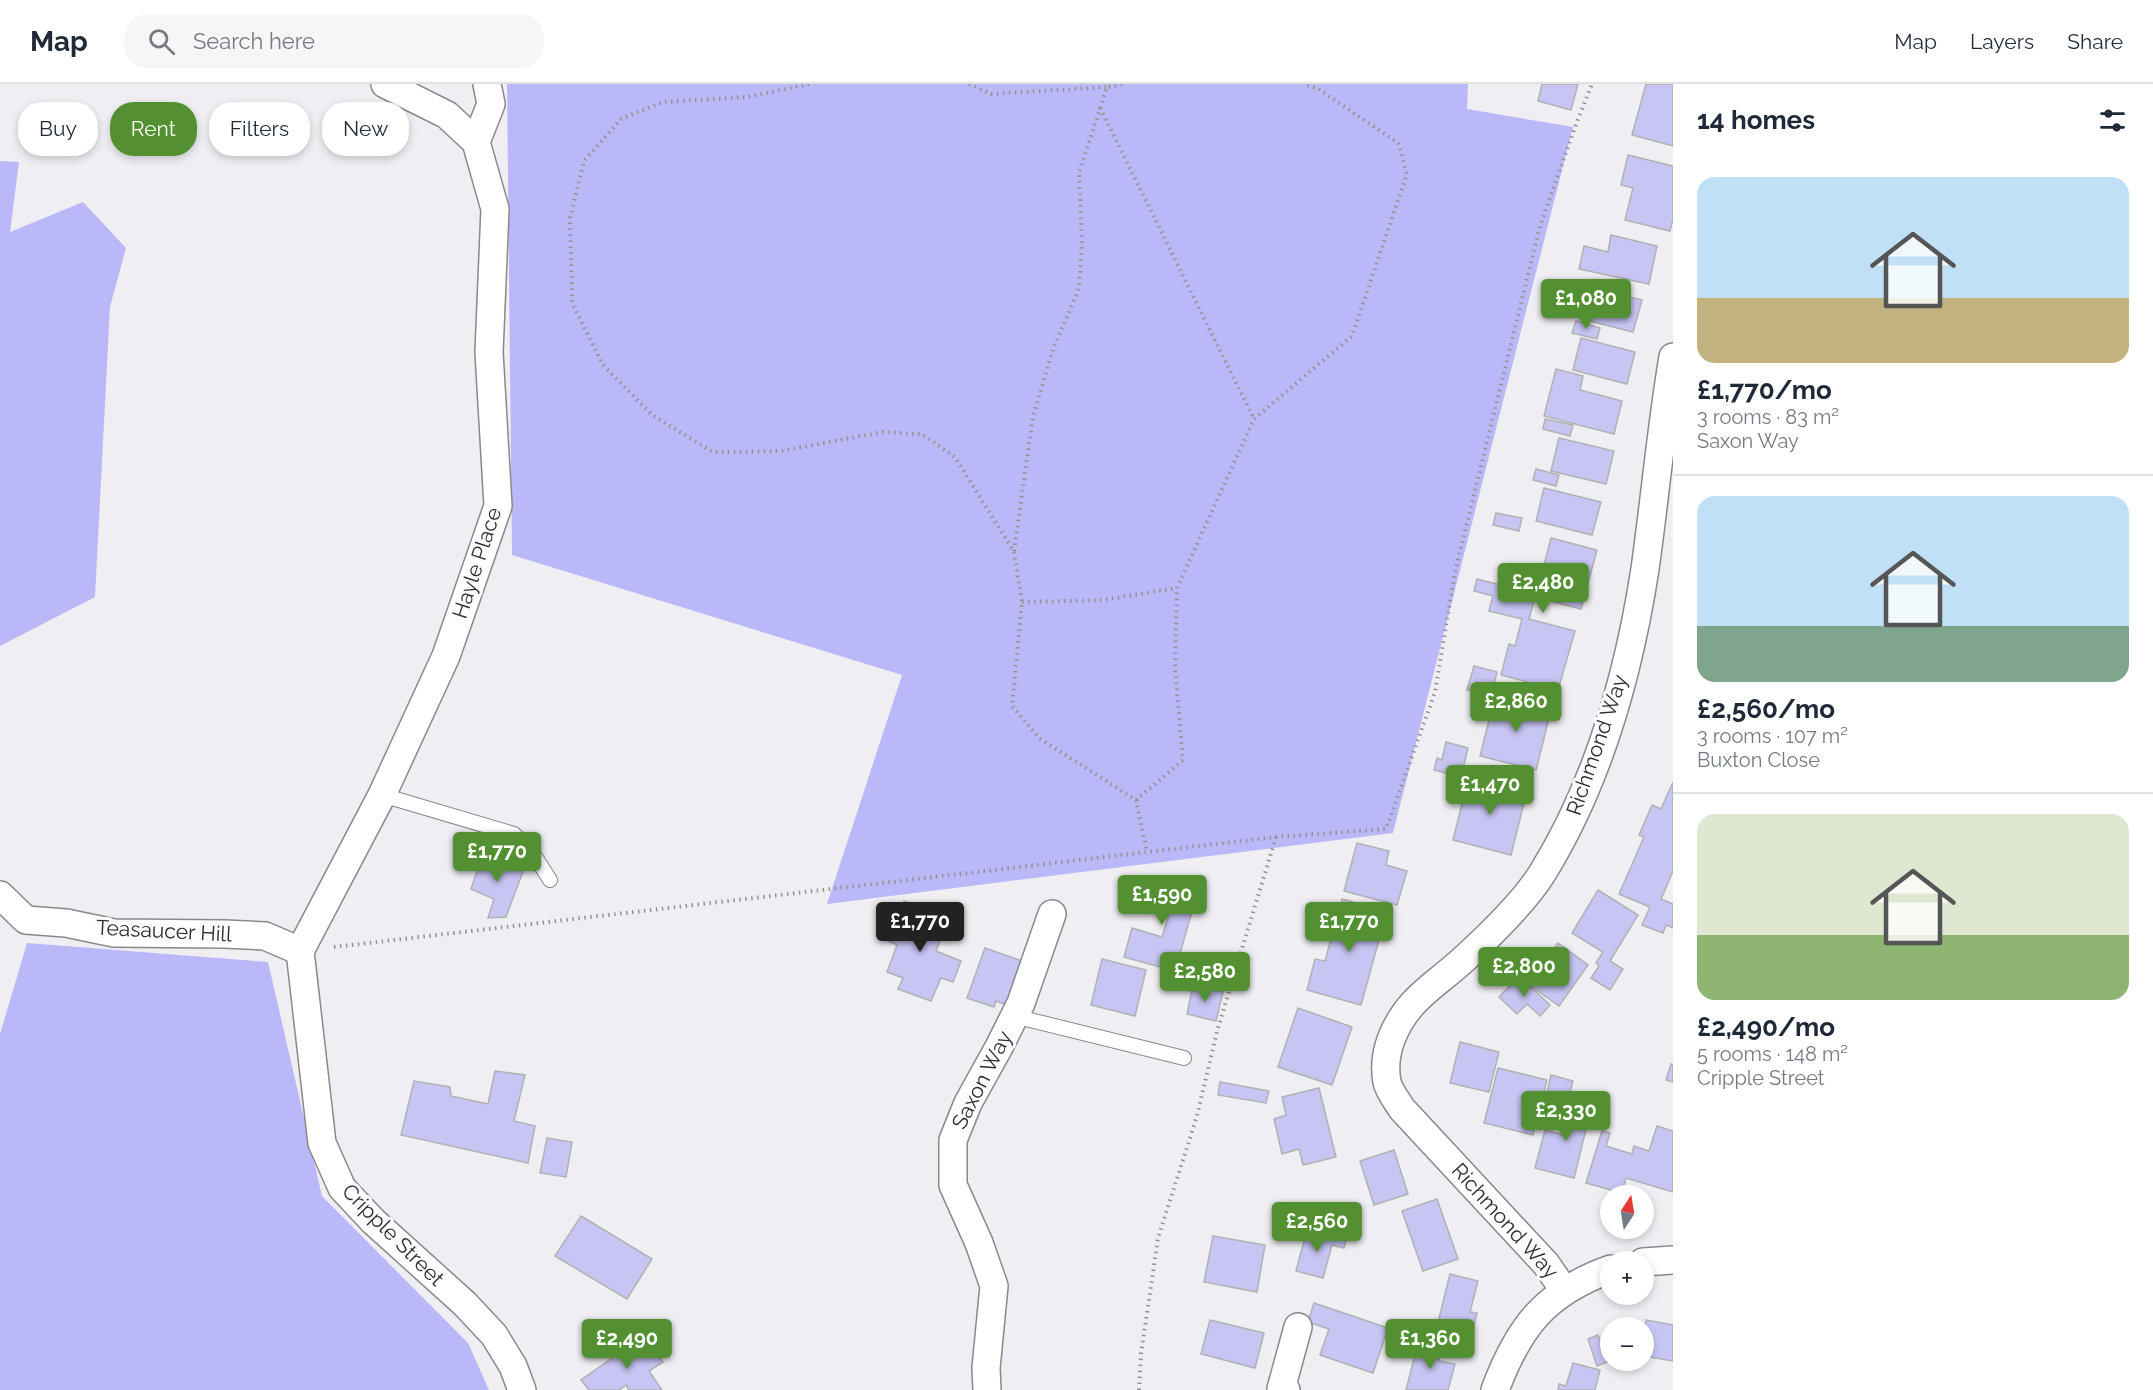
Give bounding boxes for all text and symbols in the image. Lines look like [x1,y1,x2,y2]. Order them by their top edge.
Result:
search box [124,14,544,68]
text: Map [30,25,88,58]
icon: search [145,25,178,58]
text: Search here [193,28,315,54]
text: Map [1894,29,1937,54]
text: Layers [1970,29,2034,54]
text: Share [2067,29,2123,54]
chip: Buy [18,102,98,156]
chip: Rent [110,102,197,156]
chip: Filters [209,102,310,156]
chip: New [322,102,409,156]
icon: filters [2096,104,2129,137]
text: 14 homes [1697,105,1815,135]
icon: home [1859,216,1967,324]
pin: £1,080 [1537,279,1635,330]
text: £1,080 [1555,286,1617,310]
text: £1,770/mo [1697,375,1832,405]
text: 3 rooms · 83 m² [1697,405,1839,429]
text: Saxon Way [1697,429,1799,453]
street label: Hayle Place [447,504,506,622]
icon: home [1859,535,1967,643]
pin: £2,480 [1494,563,1592,614]
text: £2,480 [1512,570,1574,594]
street label: Richmond Way [1561,671,1632,818]
pin: £2,860 [1467,682,1565,733]
text: £2,860 [1484,689,1548,713]
text: £2,560/mo [1697,694,1835,724]
text: 3 rooms · 107 m² [1697,724,1848,748]
text: Buxton Close [1697,748,1820,772]
pin: £1,470 [1441,765,1539,816]
text: £1,470 [1460,772,1520,796]
pin: £1,770 [448,832,546,883]
text: £1,770 [467,839,527,863]
icon: home [1859,853,1967,961]
pin: £1,590 [1113,875,1211,926]
text: £1,590 [1132,882,1192,906]
pin: £1,770 [871,902,969,953]
pin: £1,770 [1300,902,1398,953]
text: £1,770 [890,909,950,933]
text: £1,770 [1319,909,1379,933]
street label: Teasaucer Hill [96,914,233,947]
pin: £2,800 [1475,947,1573,998]
pin: £2,580 [1156,952,1254,1003]
text: £2,800 [1492,954,1556,978]
text: £2,580 [1174,959,1236,983]
text: £2,490/mo [1697,1012,1835,1042]
street label: Saxon Way [946,1026,1017,1133]
text: 5 rooms · 148 m² [1697,1042,1848,1066]
text: Cripple Street [1697,1066,1825,1090]
pin: £2,330 [1517,1091,1615,1142]
text: £2,330 [1535,1098,1597,1122]
street label: Richmond Way [1447,1158,1564,1284]
street label: Cripple Street [337,1178,450,1291]
north arrow [1600,1185,1654,1239]
map controls [1600,1185,1654,1371]
pin: £2,560 [1268,1202,1366,1253]
text: £2,560 [1286,1209,1348,1233]
button: + [1600,1251,1654,1305]
button: − [1600,1317,1654,1371]
pin: £2,490 [578,1319,676,1370]
pin: £1,360 [1381,1319,1479,1370]
text: £2,490 [596,1326,658,1350]
text: £1,360 [1400,1326,1461,1350]

